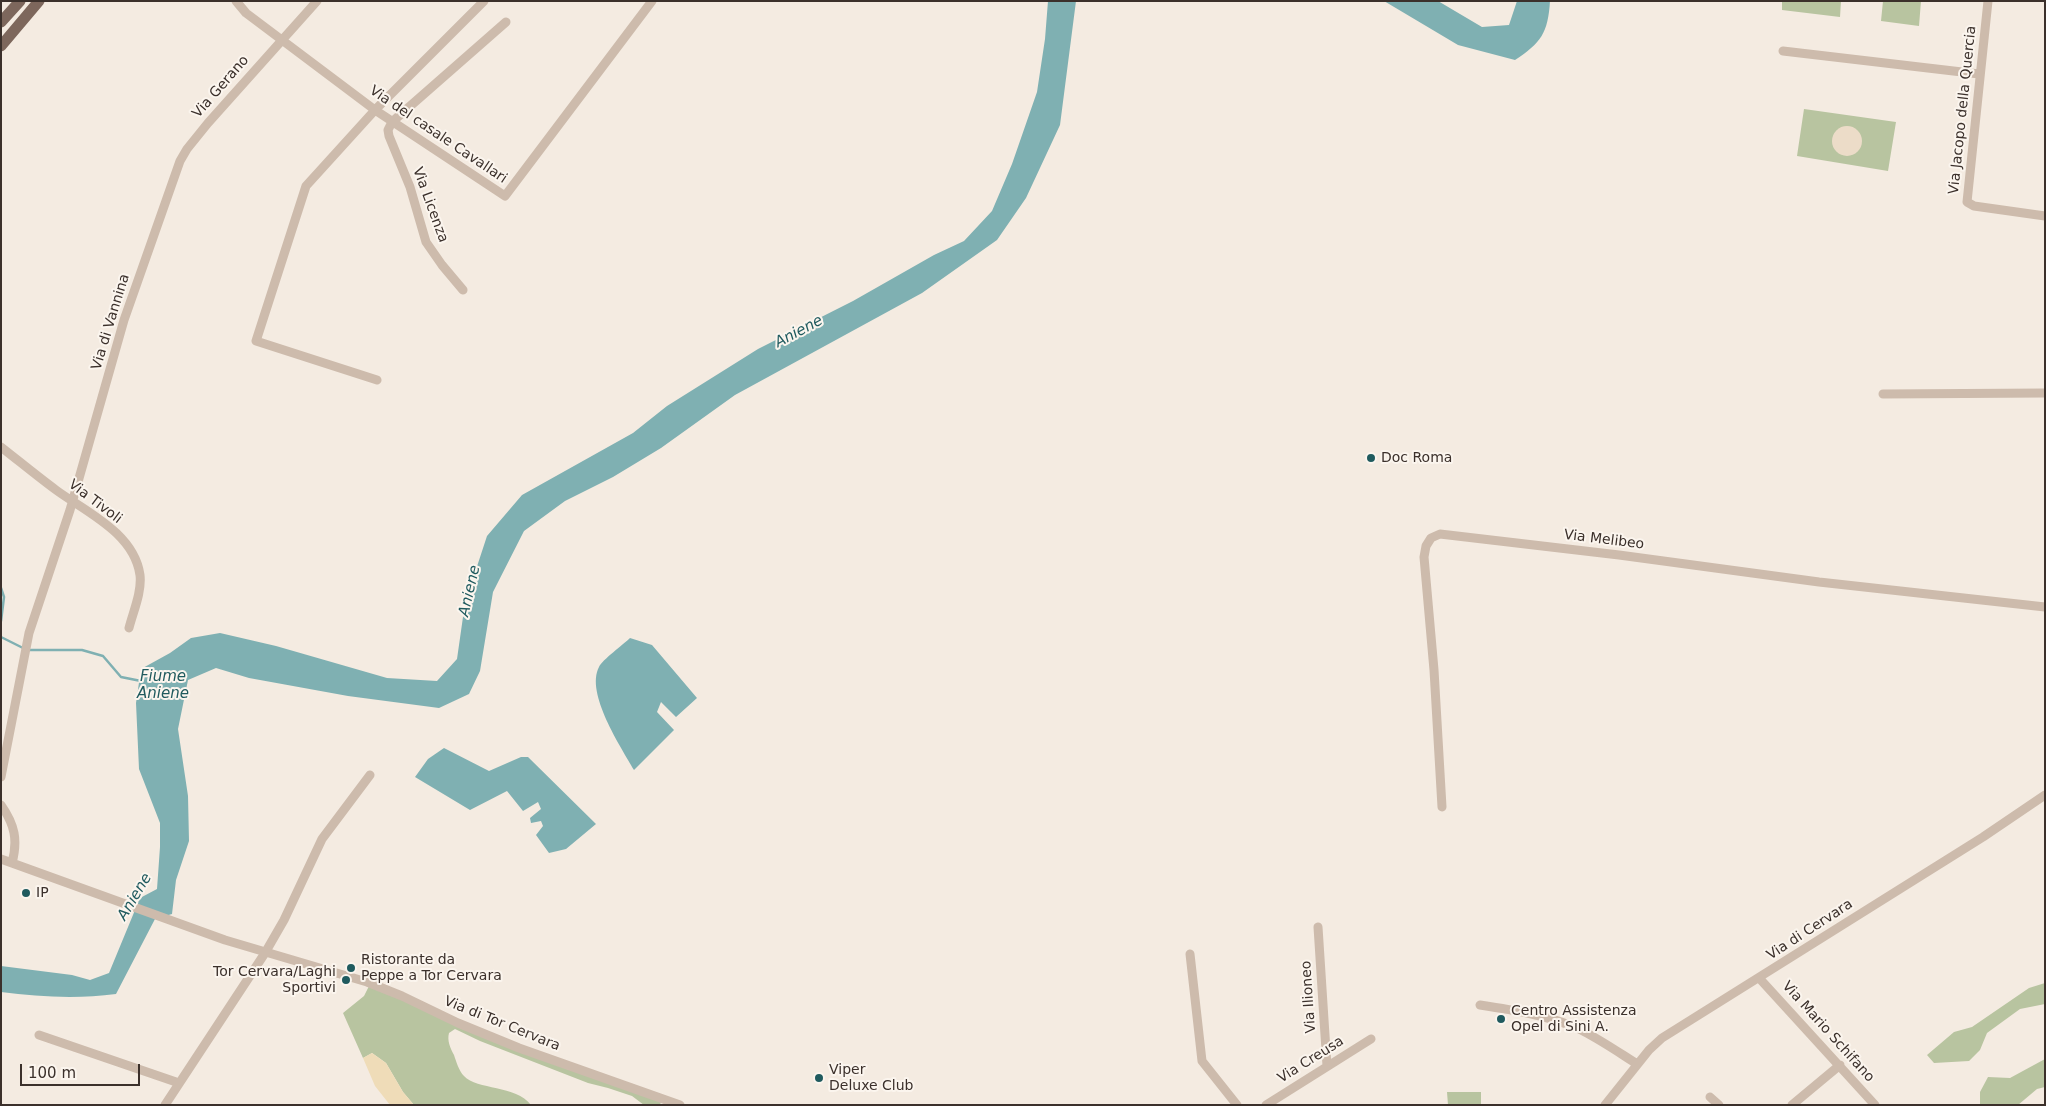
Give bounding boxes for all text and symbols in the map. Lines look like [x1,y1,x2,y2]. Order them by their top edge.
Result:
street label: Via Jacopo della Quercia [1946,25,1980,195]
street label: Via Gerano [189,52,253,122]
street label: Via del casale Cavallari [366,83,510,187]
street label: Via Licenza [409,165,451,245]
street label: Via di Vannina [88,272,134,372]
water label: Aniene [772,312,826,352]
place label: Doc Roma [1381,450,1452,466]
marker: Doc Roma [1365,452,1377,464]
street label: Via Tivoli [65,476,125,528]
street label: Via Melibeo [1563,527,1645,553]
water label: Aniene [455,564,485,618]
water label: Fiume Aniene [137,668,189,703]
water label: Aniene [114,870,156,924]
place label: IP [36,885,49,901]
marker: IP [20,887,32,899]
street label: Via di Cervara [1764,896,1856,964]
place label: Ristorante da Peppe a Tor Cervara [361,952,502,984]
street label: Via Ilioneo [1298,960,1320,1034]
marker: Ristorante da Peppe a Tor Cervara [345,962,357,974]
place label: Tor Cervara/Laghi Sportivi [213,964,336,996]
marker: Tor Cervara/Laghi Sportivi [340,974,352,986]
street label: Via Mario Schifano [1778,978,1878,1086]
street label: Via di Tor Cervara [442,993,562,1055]
place label: Centro Assistenza Opel di Sini A. [1511,1003,1636,1036]
marker: Centro Assistenza Opel di Sini A. [1495,1013,1507,1025]
street label: Via Creusa [1275,1033,1347,1087]
scale bar [22,1054,142,1086]
place label: Viper Deluxe Club [829,1062,913,1094]
text: 100 m [28,1064,76,1082]
marker: Viper Deluxe Club [813,1072,825,1084]

